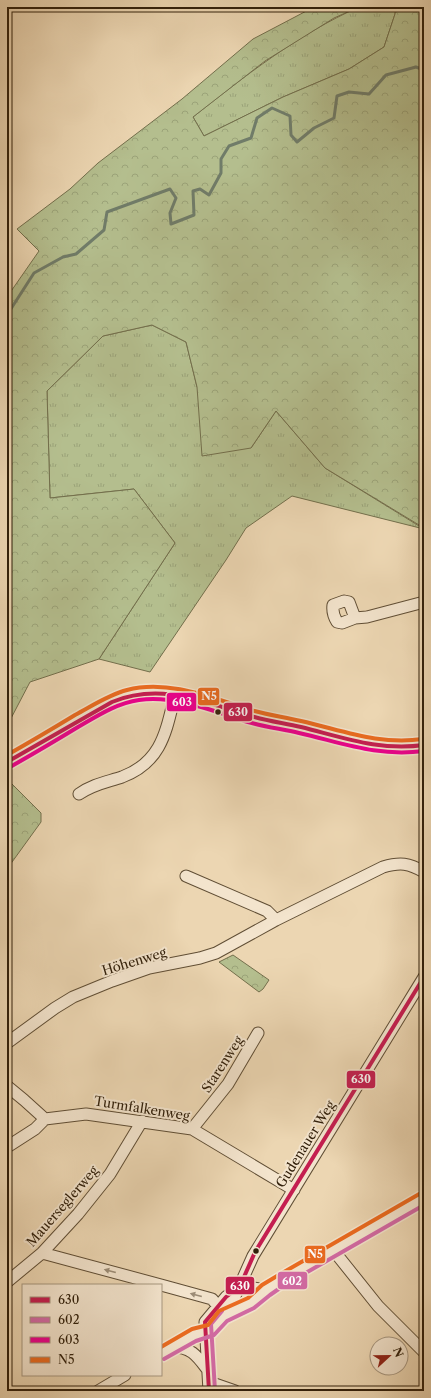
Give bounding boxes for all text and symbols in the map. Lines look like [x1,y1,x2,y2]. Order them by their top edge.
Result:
line badge: N5 [197,687,220,706]
text: N5 [201,689,217,703]
line badge: 603 [166,692,197,712]
text: 603 [172,695,192,709]
line badge: 630 [223,702,253,722]
text: 630 [228,705,248,719]
unlabelled marker [213,707,223,717]
street label: Höhenweg [100,944,168,978]
street label: Starenweg [198,1033,246,1095]
line badge: 630 [346,1070,376,1089]
text: 630 [351,1072,371,1086]
street label: Turmfalkenweg [93,1093,191,1123]
street label: Gudenauer Weg [272,1097,338,1190]
street label: Mauerseglerweg [23,1162,101,1250]
line badge: N5 [304,1245,326,1264]
unlabelled marker [251,1246,261,1256]
text: N5 [307,1247,323,1261]
one-way arrow [103,1268,115,1274]
line badge: 602 [277,1271,308,1290]
text: 602 [282,1274,303,1288]
line badge: 630 [225,1276,255,1295]
text: 630 [230,1279,250,1293]
legend [22,1284,162,1376]
one-way arrow [190,1291,203,1297]
text: 630 [58,1292,79,1307]
text: 602 [58,1312,80,1327]
text: 603 [58,1332,79,1347]
north arrow [369,1336,409,1376]
text: N [390,1345,407,1360]
text: N5 [58,1352,74,1367]

